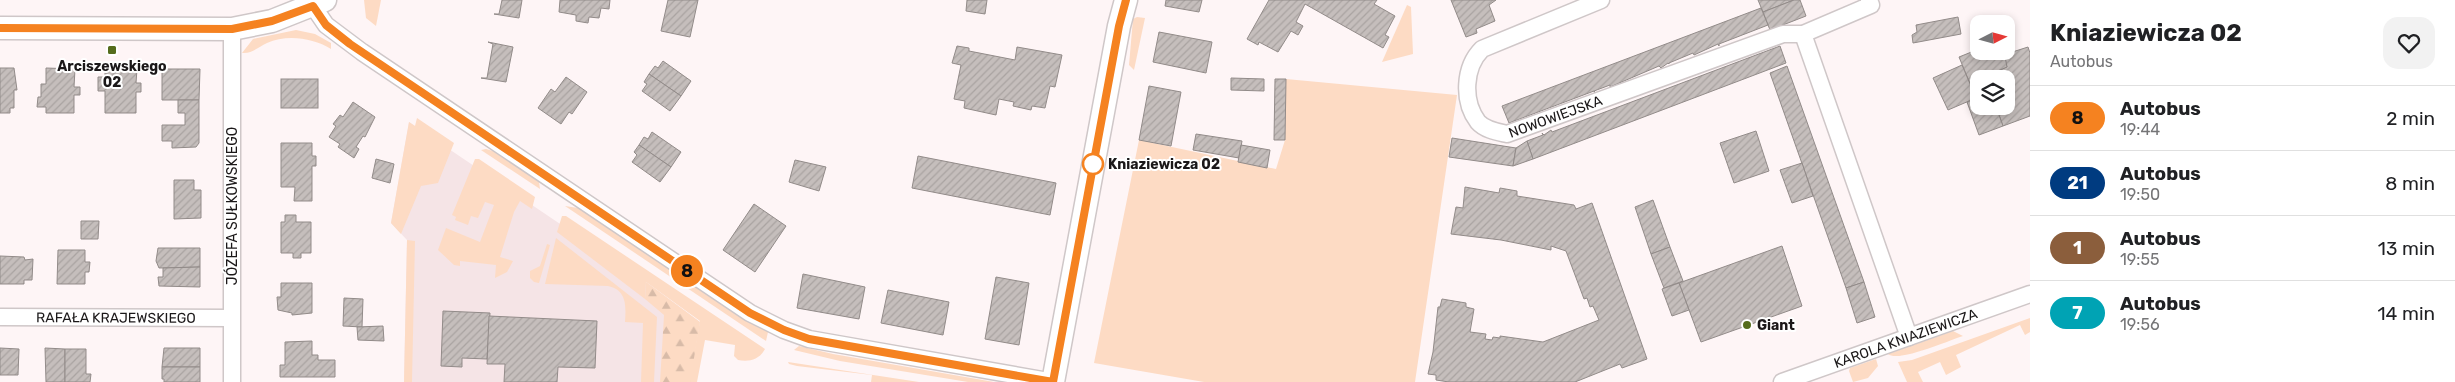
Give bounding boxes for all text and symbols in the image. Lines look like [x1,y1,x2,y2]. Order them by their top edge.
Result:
north arrow [1970,15,2015,60]
map controls [1970,15,2015,115]
button: heart [2383,17,2435,69]
text: Kniaziewicza 02 [2050,19,2242,47]
marker: Arciszewskiego 02 [106,44,118,56]
text: Autobus [2050,52,2113,71]
place label: Arciszewskiego 02 [57,58,167,91]
button: layers [1970,70,2015,115]
street label: NOWOWIEJSKA [1506,92,1605,142]
text: Autobus [2120,97,2201,120]
text: 8 [2071,107,2084,129]
text: 2 min [2386,107,2435,130]
text: 19:44 [2120,120,2160,139]
street label: JÓZEFA SUŁKOWSKIEGO [223,127,241,285]
marker: Kniaziewicza 02 [1082,153,1104,175]
place label: Kniaziewicza 02 [1108,156,1220,173]
text: Autobus [2120,162,2201,185]
text: 21 [2067,172,2088,194]
text: 8 min [2385,172,2435,195]
text: 19:50 [2120,185,2160,204]
text: Autobus [2120,227,2201,250]
text: 1 [2073,237,2082,259]
text: 13 min [2378,237,2435,260]
text: 19:55 [2120,250,2159,269]
line badge: 8 [671,255,703,287]
text: 8 [681,260,693,282]
text: Autobus [2120,292,2201,315]
text: 7 [2072,302,2083,324]
text: 14 min [2377,302,2435,325]
street label: KAROLA KNIAZIEWICZA [1832,305,1980,372]
street label: RAFAŁA KRAJEWSKIEGO [36,309,196,327]
text: 19:56 [2120,315,2160,334]
place label: Giant [1757,317,1795,334]
marker: Giant [1741,319,1753,331]

